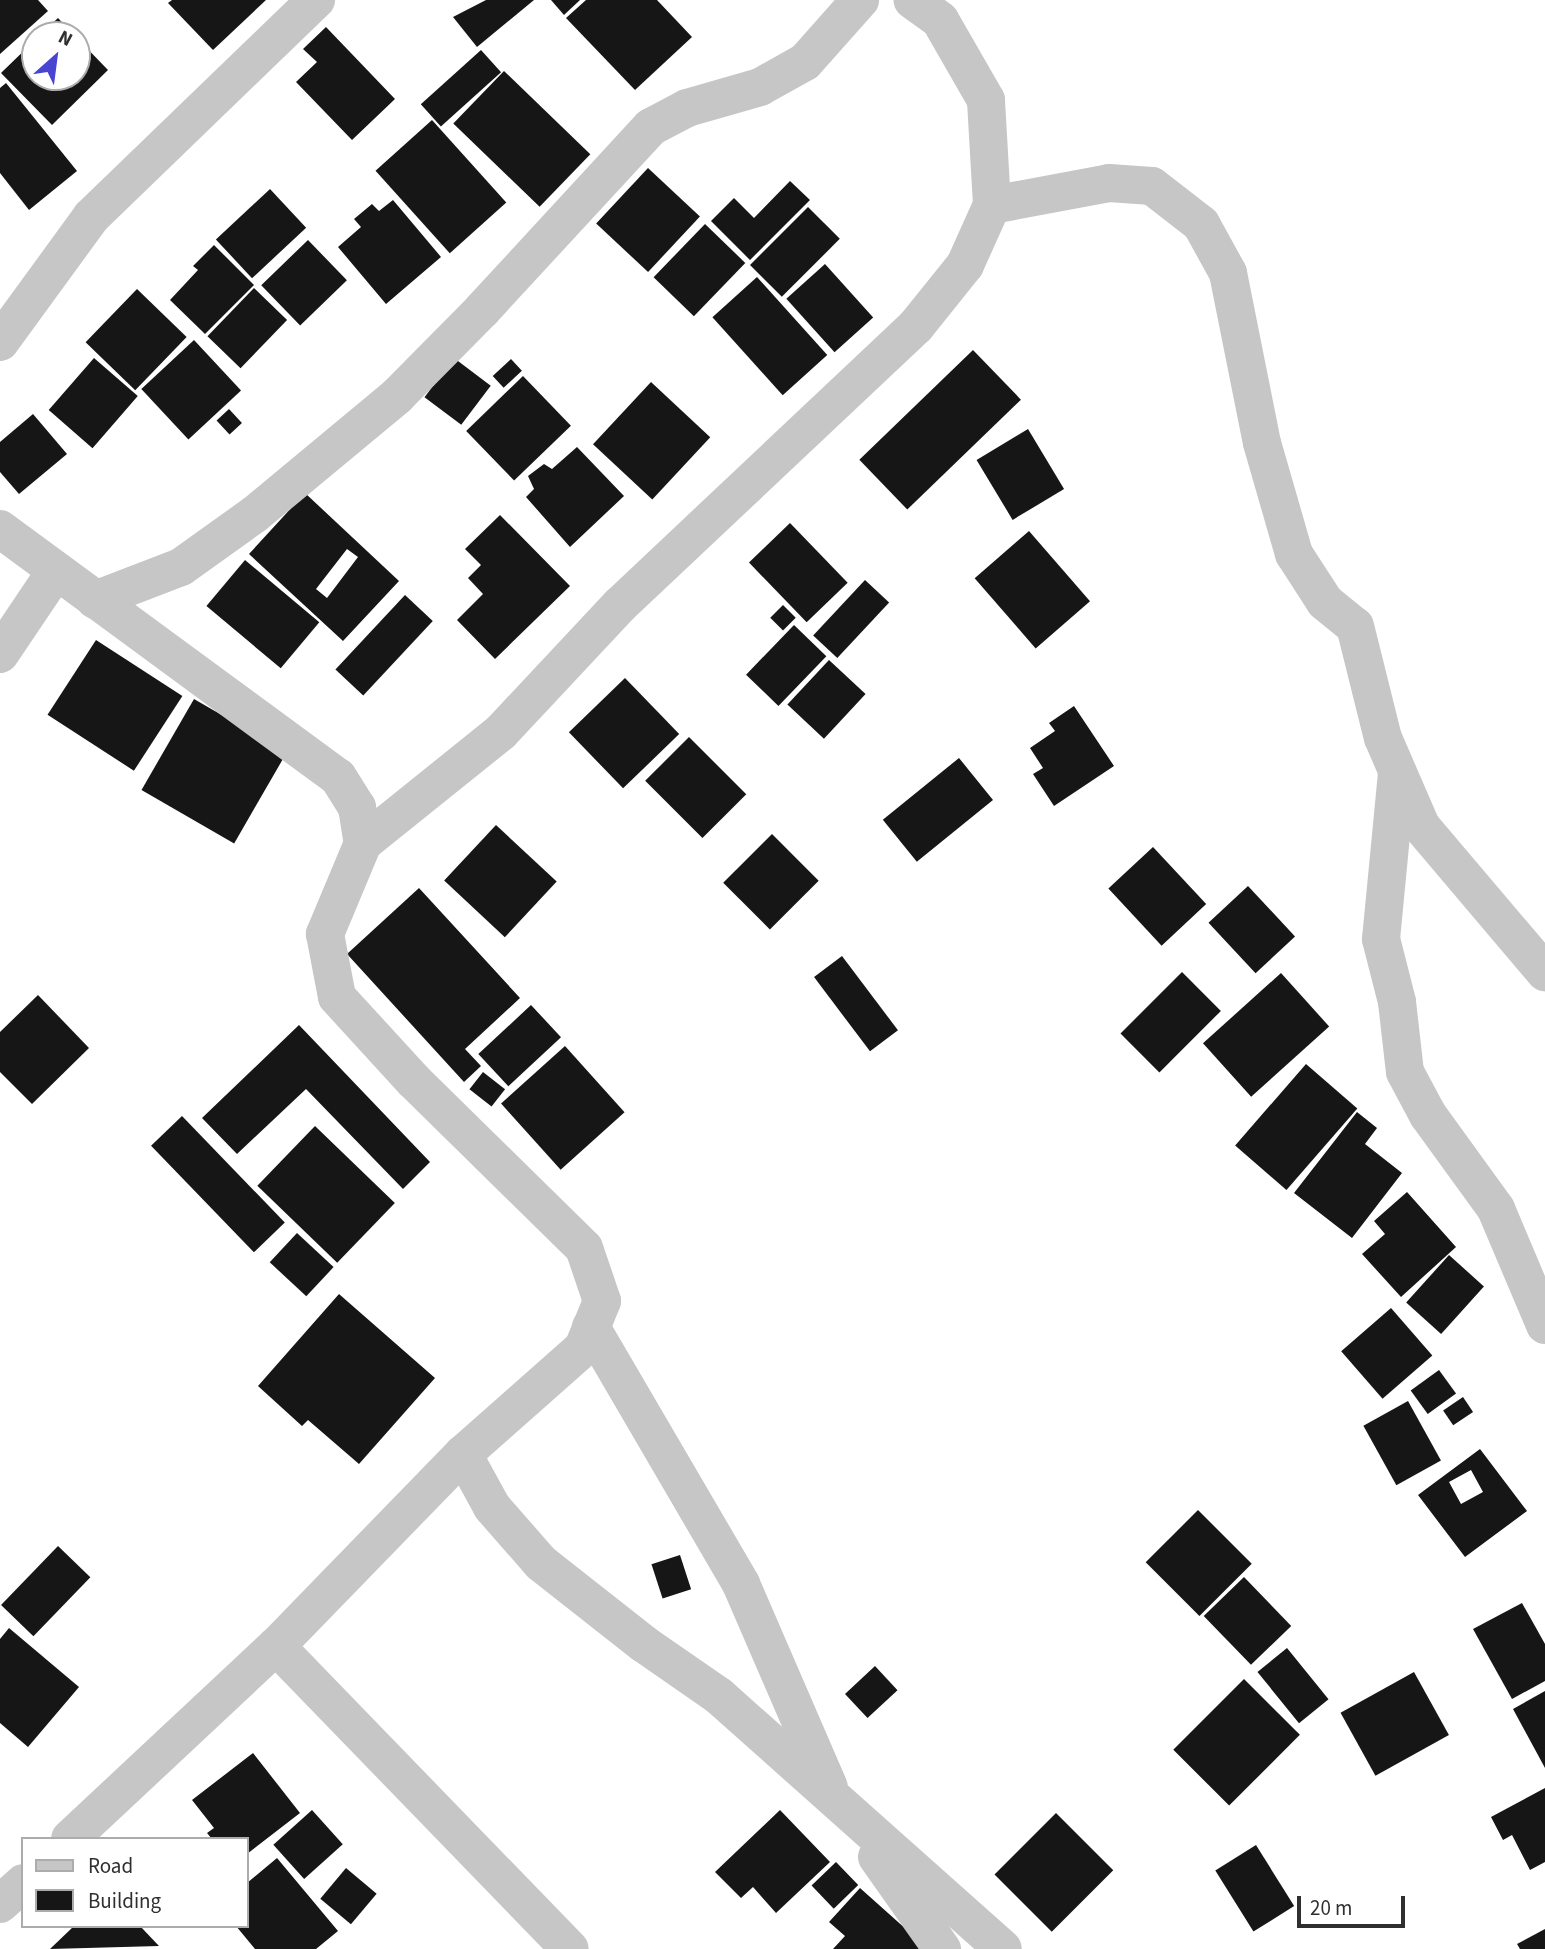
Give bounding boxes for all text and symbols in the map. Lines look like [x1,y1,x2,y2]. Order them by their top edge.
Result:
north arrow [21,21,91,91]
text: N [53,24,77,54]
legend [21,1837,248,1928]
text: Road [88,1851,133,1881]
scale bar [1300,1882,1408,1926]
text: Building [88,1886,161,1916]
text: 20 m [1310,1893,1352,1923]

